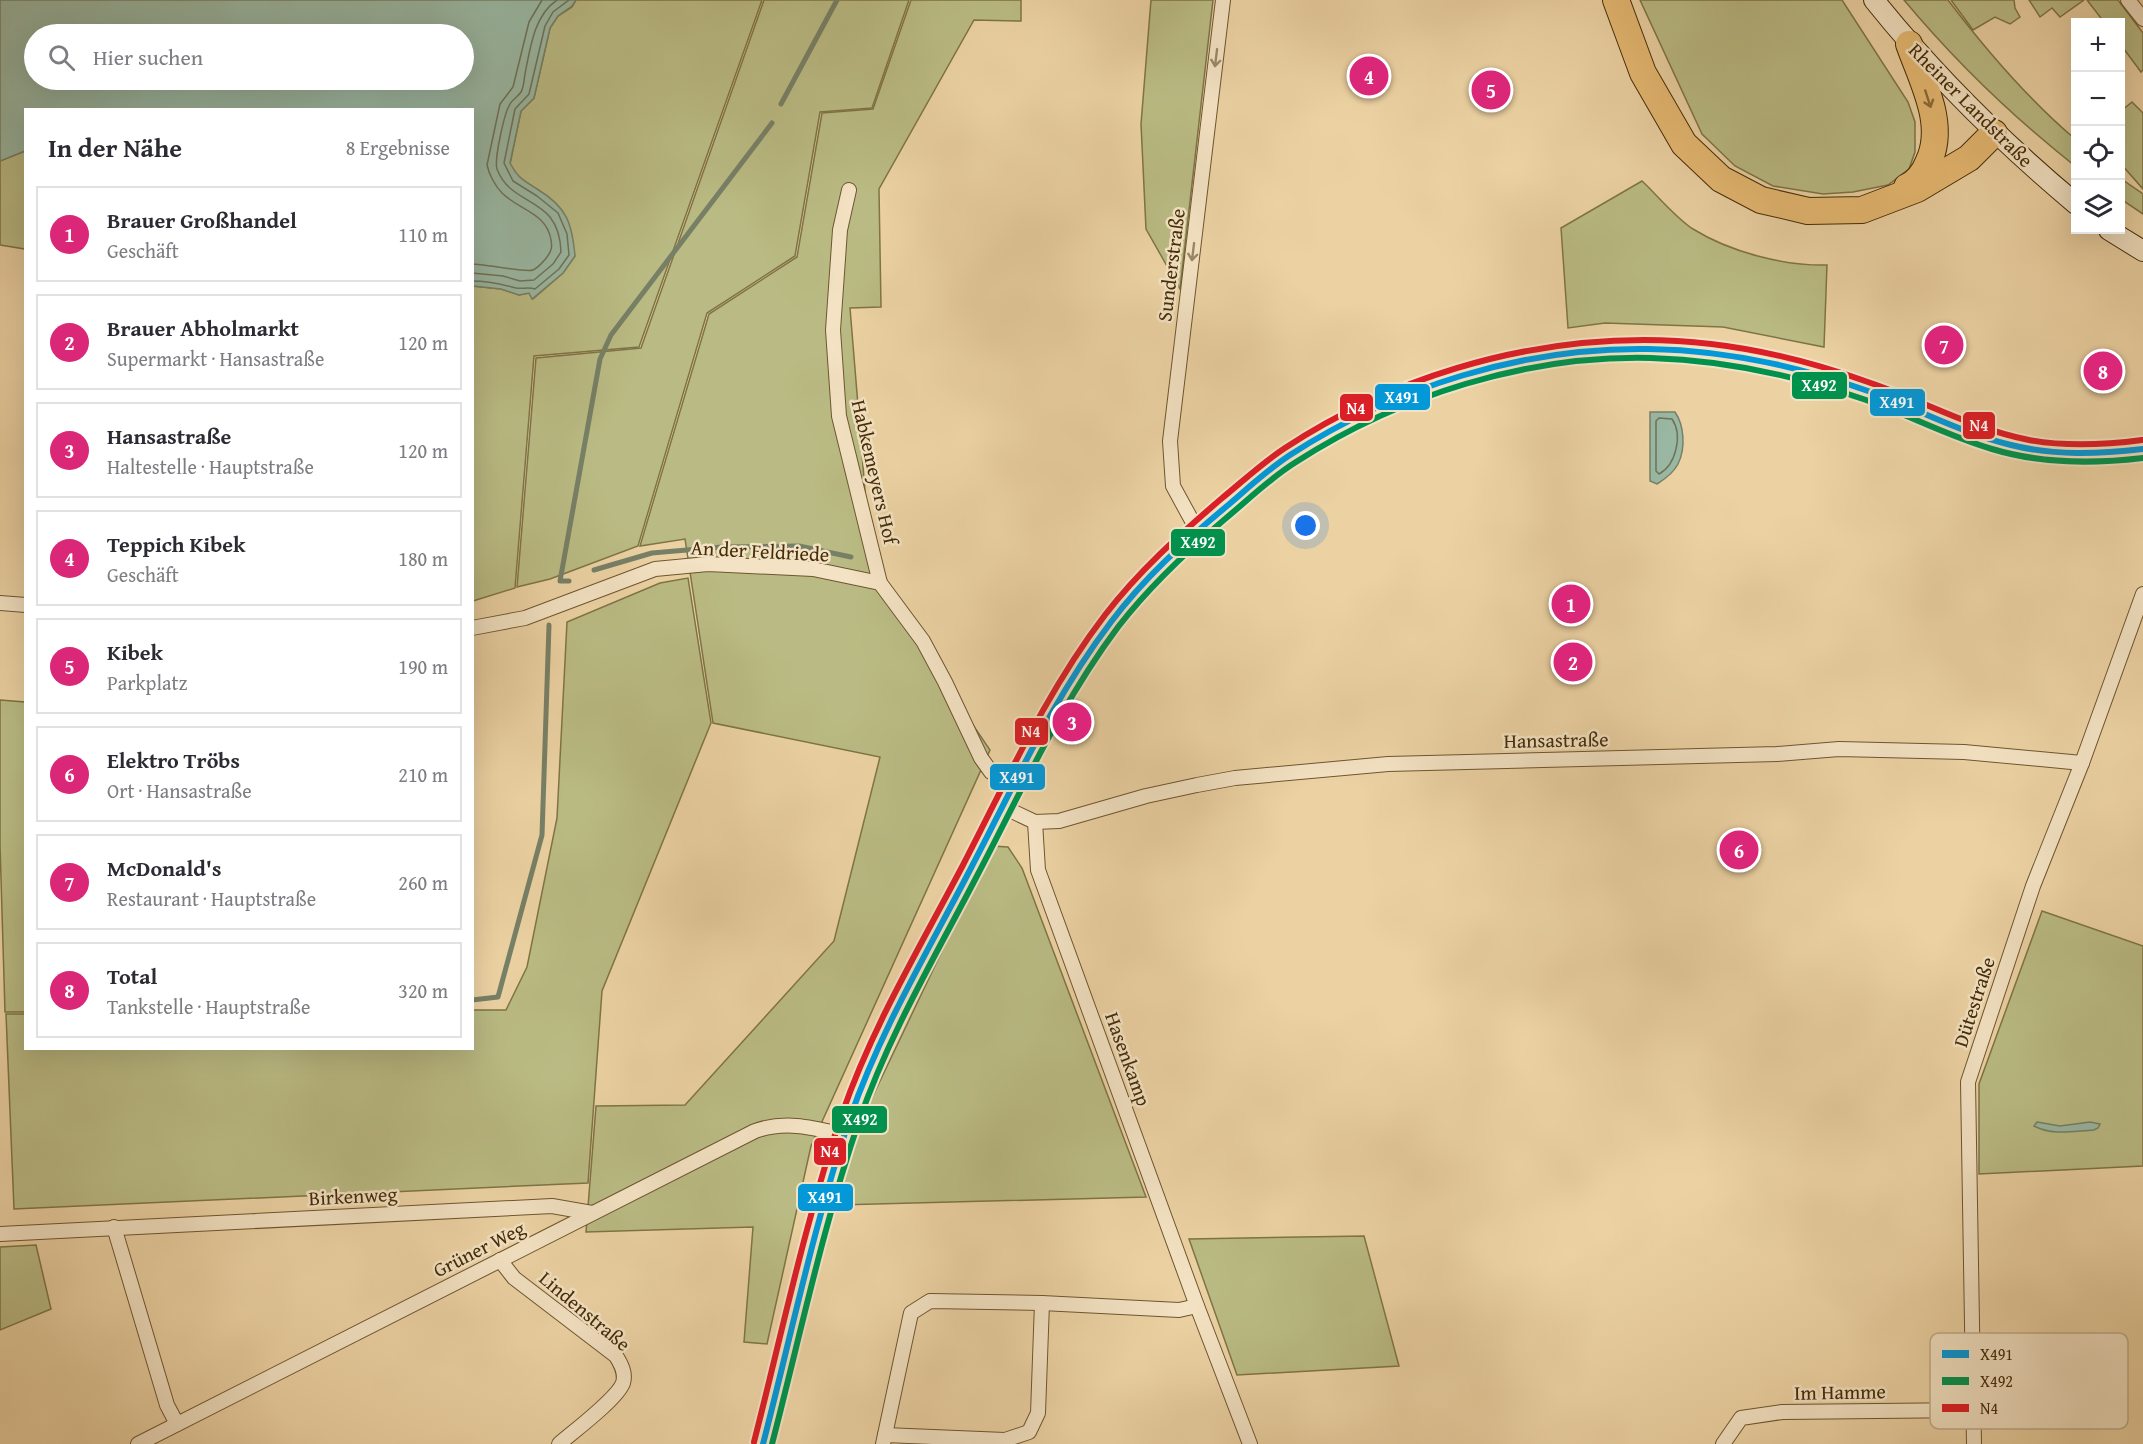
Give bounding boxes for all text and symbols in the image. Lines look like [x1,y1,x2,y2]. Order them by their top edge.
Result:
map controls [2071,18,2125,234]
button: + [2071,18,2125,72]
search box [24,24,474,90]
street label: Rheiner Landstraße [1903,36,2040,173]
icon: search [45,41,78,74]
text: Hier suchen [93,41,203,73]
one-way arrow [1210,48,1221,68]
pin: 4 [1350,54,1388,98]
pin: 5 [1472,68,1510,112]
button: − [2071,72,2125,126]
one-way arrow [1923,89,1934,108]
button: locate [2071,126,2125,180]
text: In der Nähe [48,128,182,167]
text: 8 Ergebnisse [346,133,450,162]
button: layers [2071,180,2125,234]
text: Brauer Großhandel [107,204,297,236]
street label: Sunderstraße [1149,207,1192,323]
text: 1 [64,220,75,249]
text: 110 m [398,220,448,249]
text: Geschäft [107,236,179,265]
one-way arrow [1187,241,1198,261]
text: Brauer Abholmarkt [107,312,299,344]
pin: 7 [1924,322,1964,368]
text: 2 [64,328,75,357]
text: 120 m [398,328,448,357]
text: Supermarkt · Hansastraße [107,344,324,373]
pin: 8 [2084,348,2122,394]
line badge: X492 [1791,371,1848,400]
text: X492 [1801,373,1837,397]
line badge: X491 [1374,383,1431,411]
text: X491 [1384,385,1420,409]
line badge: X491 [1869,388,1926,417]
text: X491 [1879,390,1915,414]
line badge: N4 [1339,393,1374,422]
text: N4 [1347,396,1365,420]
street label: Habkemeyers Hof [845,397,907,549]
line badge: N4 [1962,411,1996,440]
text: N4 [1970,413,1988,437]
text: Hansastraße [107,420,231,452]
text: 3 [64,436,75,465]
text: 120 m [398,436,448,465]
text: Haltestelle · Hauptstraße [107,452,314,481]
your location [1291,511,1320,540]
text: Teppich Kibek [107,528,246,560]
line badge: X492 [1170,528,1226,557]
text: X492 [1180,530,1216,554]
street label: An der Feldriede [690,532,830,569]
text: 4 [64,544,75,573]
text: 180 m [398,544,448,573]
text: Geschäft [107,560,179,589]
pin: 1 [1552,582,1590,626]
text: Kibek [107,636,163,668]
pin: 2 [1554,640,1592,684]
text: 5 [64,652,75,681]
text: 190 m [398,652,448,681]
text: Parkplatz [107,668,187,697]
pin: 3 [1052,700,1092,744]
line badge: N4 [1014,717,1049,746]
text: N4 [1022,719,1040,743]
street label: Hansastraße [1503,724,1609,755]
text: Elektro Tröbs [107,744,240,776]
text: 6 [64,760,75,789]
text: 210 m [398,760,448,789]
line badge: X491 [989,763,1046,791]
text: X491 [999,765,1035,789]
text: Ort · Hansastraße [107,776,252,805]
pin: 6 [1720,828,1758,872]
text: McDonald's [107,852,221,884]
text: 7 [64,868,75,897]
text: 260 m [398,868,448,897]
text: Restaurant · Hauptstraße [107,884,316,913]
street label: Dütestraße [1945,953,2002,1051]
text: Total [107,960,157,992]
text: 8 [64,976,75,1005]
text: 320 m [398,976,448,1005]
text: Tankstelle · Hauptstraße [107,992,310,1021]
street label: Hasenkamp [1098,1008,1159,1110]
line badge: X492 [831,1105,888,1134]
text: X492 [842,1107,878,1131]
line badge: N4 [813,1137,847,1166]
text: N4 [821,1139,839,1163]
street label: Birkenweg [308,1179,398,1212]
line badge: X491 [797,1183,854,1212]
text: X491 [807,1185,843,1209]
street label: Grüner Weg [428,1213,530,1284]
street label: Lindenstraße [533,1264,637,1358]
legend [1930,1333,2128,1429]
text: X491 [1980,1342,2013,1366]
text: X492 [1980,1369,2013,1393]
street label: Im Hamme [1794,1376,1886,1407]
text: N4 [1980,1396,1998,1420]

